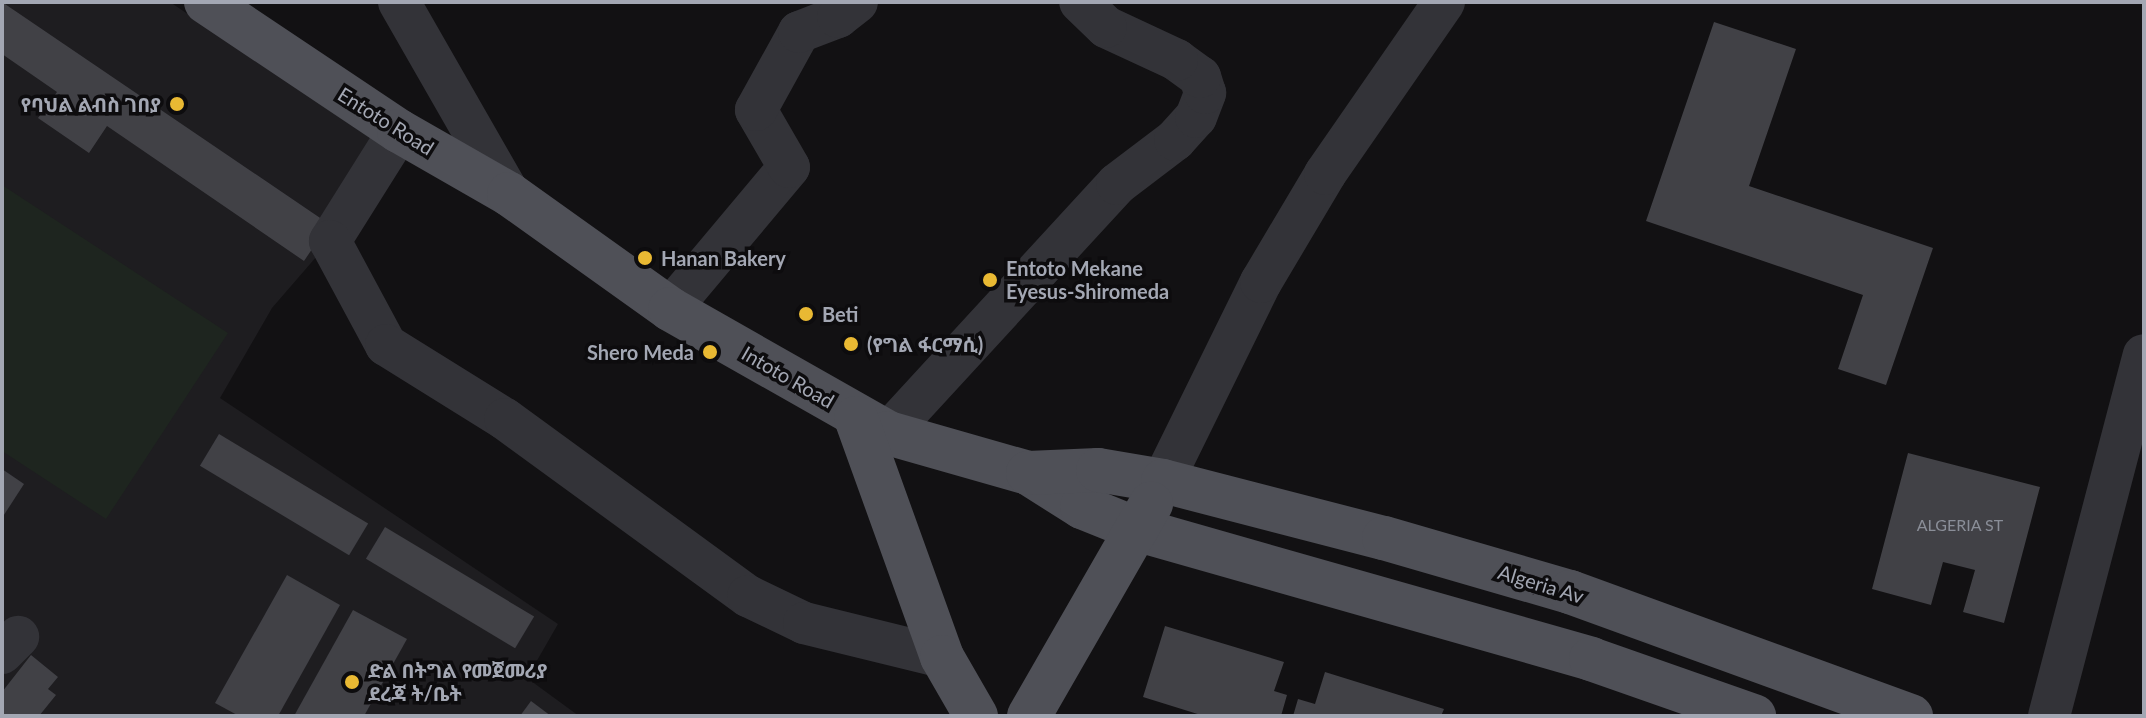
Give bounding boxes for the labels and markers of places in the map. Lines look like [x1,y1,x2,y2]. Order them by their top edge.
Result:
place label: የባህል ልብስ ገበያ [21,92,161,116]
marker: የባህል ልብስ ገበያ [168,95,186,113]
place label: Hanan Bakery [661,246,786,270]
marker: Hanan Bakery [636,249,654,267]
place label: Entoto Mekane Eyesus-Shiromeda [1006,256,1169,303]
marker: Entoto Mekane Eyesus-Shiromeda [981,271,999,289]
place label: Beti [822,302,858,326]
marker: Beti [797,305,815,323]
place label: (የግል ፋርማሲ) [867,332,983,356]
marker: (የግል ፋርማሲ) [842,335,860,353]
place label: Shero Meda [587,340,694,364]
marker: Shero Meda [701,343,719,361]
place label: ድል በትግል የመጀመሪያ ደረጃ ት/ቤት [368,658,547,705]
marker: ድል በትግል የመጀመሪያ ደረጃ ት/ቤት [343,673,361,691]

